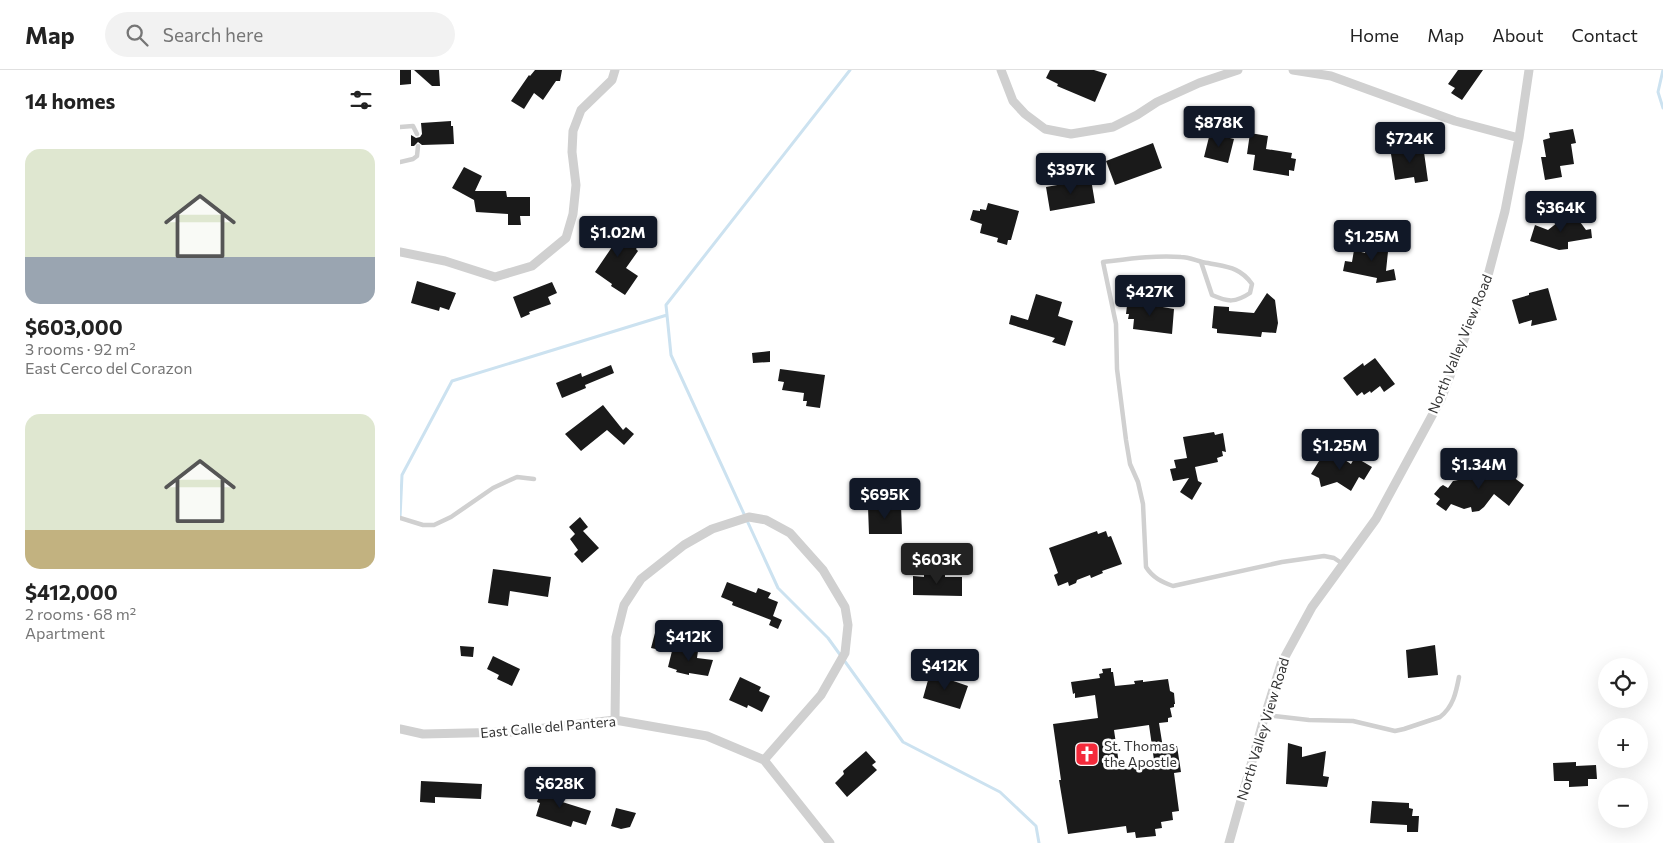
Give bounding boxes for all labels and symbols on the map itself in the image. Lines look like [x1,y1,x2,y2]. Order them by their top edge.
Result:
pin: $878K [1184,106,1254,148]
pin: $724K [1375,122,1445,164]
pin: $397K [1036,152,1106,195]
pin: $364K [1526,190,1596,233]
pin: $1.02M [577,216,659,258]
pin: $1.25M [1331,220,1413,262]
street label: North Valley View Road [1424,272,1495,416]
pin: $427K [1115,274,1185,317]
pin: $1.25M [1299,428,1381,471]
pin: $1.34M [1438,448,1520,490]
pin: $695K [850,478,920,520]
pin: $603K [902,542,972,585]
pin: $412K [654,620,724,662]
pin: $412K [910,648,980,691]
street label: North Valley View Road [1233,655,1292,802]
street label: East Calle del Pantera [479,712,616,741]
place label: St. Thomas the Apostle [1104,737,1177,770]
church icon: St. Thomas the Apostle [1074,741,1100,767]
pin: $628K [525,766,595,809]

